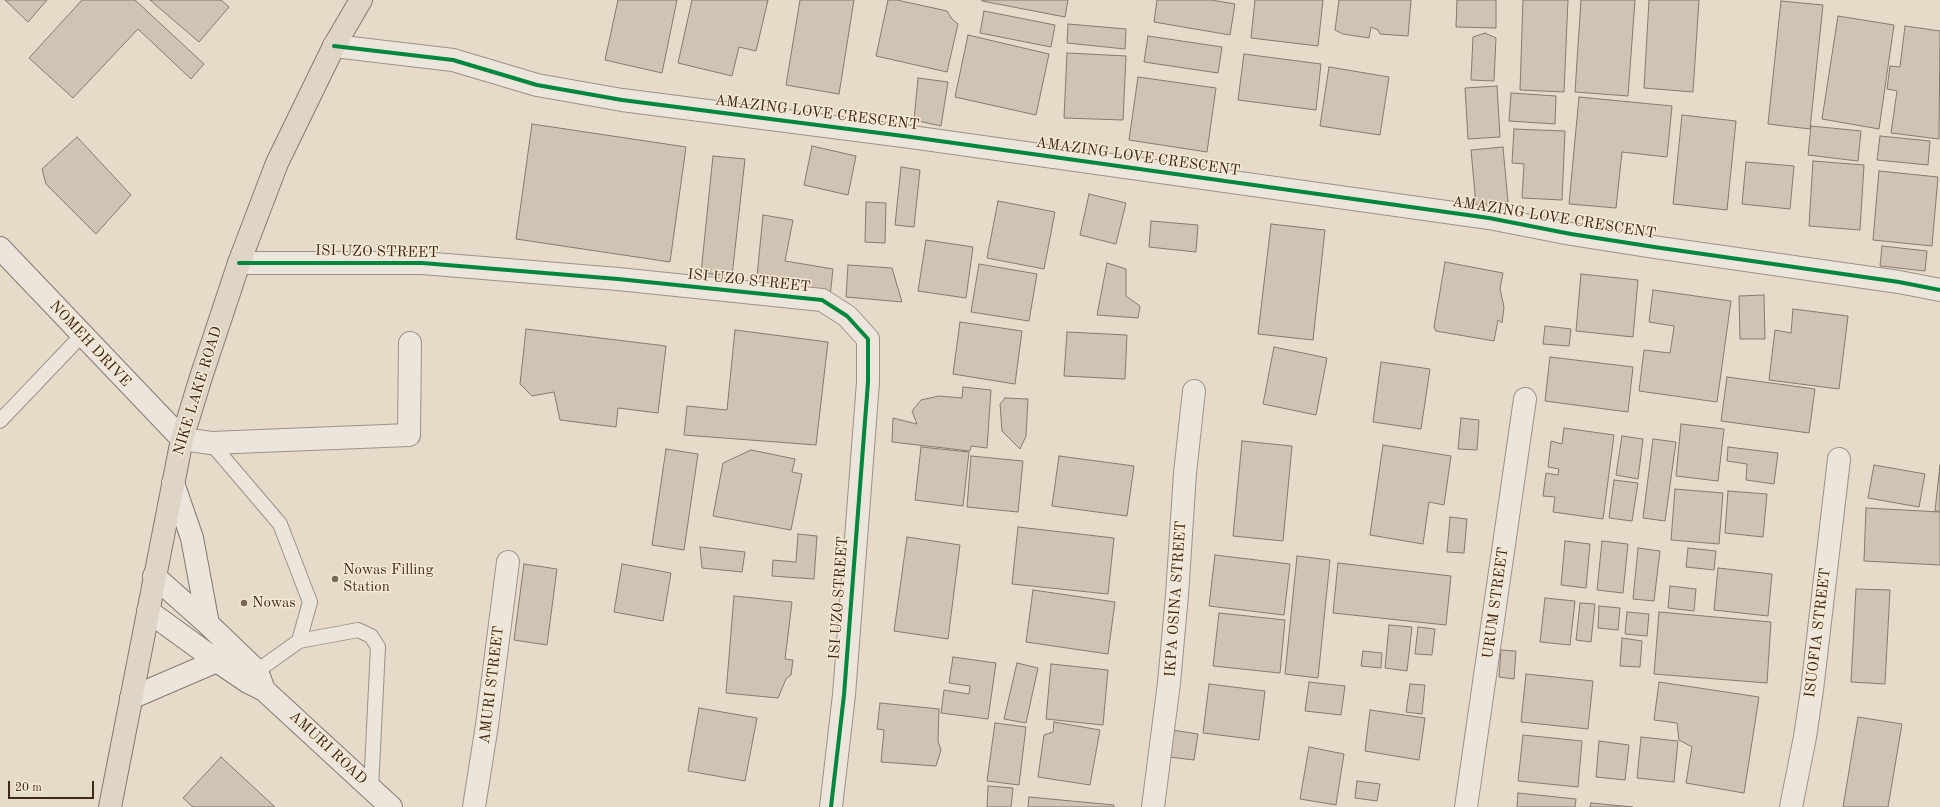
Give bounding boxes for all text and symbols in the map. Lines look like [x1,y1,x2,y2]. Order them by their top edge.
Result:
street label: AMAZING LOVE CRESCENT [714,91,920,135]
street label: AMAZING LOVE CRESCENT [1035,134,1241,180]
street label: AMAZING LOVE CRESCENT [1451,193,1657,243]
street label: ISI UZO STREET [315,242,439,262]
street label: ISI UZO STREET [687,266,811,296]
street label: NOMEH DRIVE [45,297,135,391]
street label: NIKE LAKE ROAD [170,324,226,458]
street label: IKPA OSINA STREET [1162,520,1190,678]
street label: ISI UZO STREET [826,536,852,660]
street label: URUM STREET [1479,546,1513,660]
place label: Nowas Filling Station [343,561,434,596]
street label: ISUOFIA STREET [1801,567,1835,699]
marker: Nowas Filling Station [330,574,340,584]
place label: Nowas [252,594,296,612]
marker: Nowas [239,598,249,608]
street label: AMURI STREET [476,625,508,745]
street label: AMURI ROAD [285,707,371,789]
scale bar [10,773,96,799]
text: 20 m [15,782,42,794]

